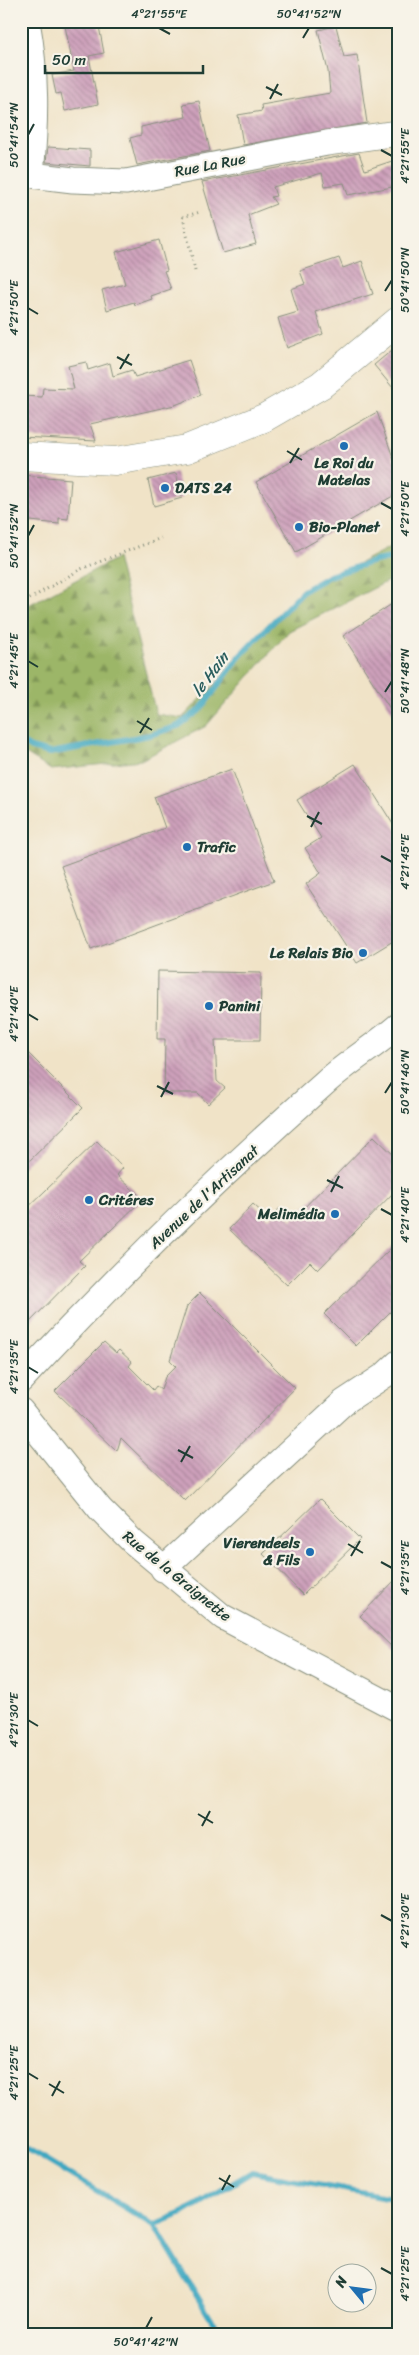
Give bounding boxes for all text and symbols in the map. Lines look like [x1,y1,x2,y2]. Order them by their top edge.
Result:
text: 4°21'55"E [131,3,188,25]
text: 50°41'52"N [277,3,342,25]
scale bar [45,42,202,74]
text: 50 m [52,47,87,73]
text: 50°41'54"N [3,102,25,168]
text: 4°21'55"E [394,127,416,184]
street label: Rue La Rue [172,145,248,185]
text: 50°41'50"N [394,247,416,313]
text: 4°21'50"E [3,279,25,336]
marker: Le Roi du Matelas [338,440,350,452]
place label: Le Roi du Matelas [314,450,375,493]
place label: DATS 24 [175,475,232,501]
text: 4°21'50"E [394,480,416,537]
marker: DATS 24 [159,482,171,494]
text: 50°41'52"N [3,503,25,568]
place label: Bio-Planet [309,514,381,540]
marker: Bio-Planet [293,521,305,533]
text: 4°21'45"E [3,632,25,689]
water label: le Hain [184,644,238,702]
text: 50°41'48"N [394,648,416,714]
text: 4°21'45"E [394,833,416,890]
place label: Trafic [197,834,237,860]
marker: Trafic [181,841,193,853]
place label: Le Relais Bio [270,940,354,966]
marker: Le Relais Bio [357,947,369,959]
text: 4°21'40"E [3,985,25,1042]
place label: Panini [219,993,261,1019]
marker: Panini [203,1000,215,1012]
text: 50°41'46"N [394,1049,416,1114]
street label: Avenue de l'Artisanat [142,1138,266,1256]
text: 4°21'40"E [394,1186,416,1243]
place label: Critéres [98,1187,155,1213]
marker: Critéres [83,1194,95,1206]
place label: Melimédia [257,1201,325,1227]
marker: Melimédia [329,1208,341,1220]
text: 4°21'35"E [3,1338,25,1394]
street label: Rue de la Graignette [117,1524,238,1628]
place label: Vierendeels & Fils [223,1530,301,1573]
text: 4°21'35"E [394,1539,416,1595]
marker: Vierendeels & Fils [304,1546,316,1558]
text: 4°21'30"E [3,1691,25,1747]
text: 4°21'30"E [394,1892,416,1948]
text: 4°21'25"E [3,2044,25,2101]
text: 4°21'25"E [394,2245,416,2302]
north arrow [326,2262,376,2312]
text: N [327,2271,354,2293]
text: 50°41'42"N [114,2331,179,2353]

